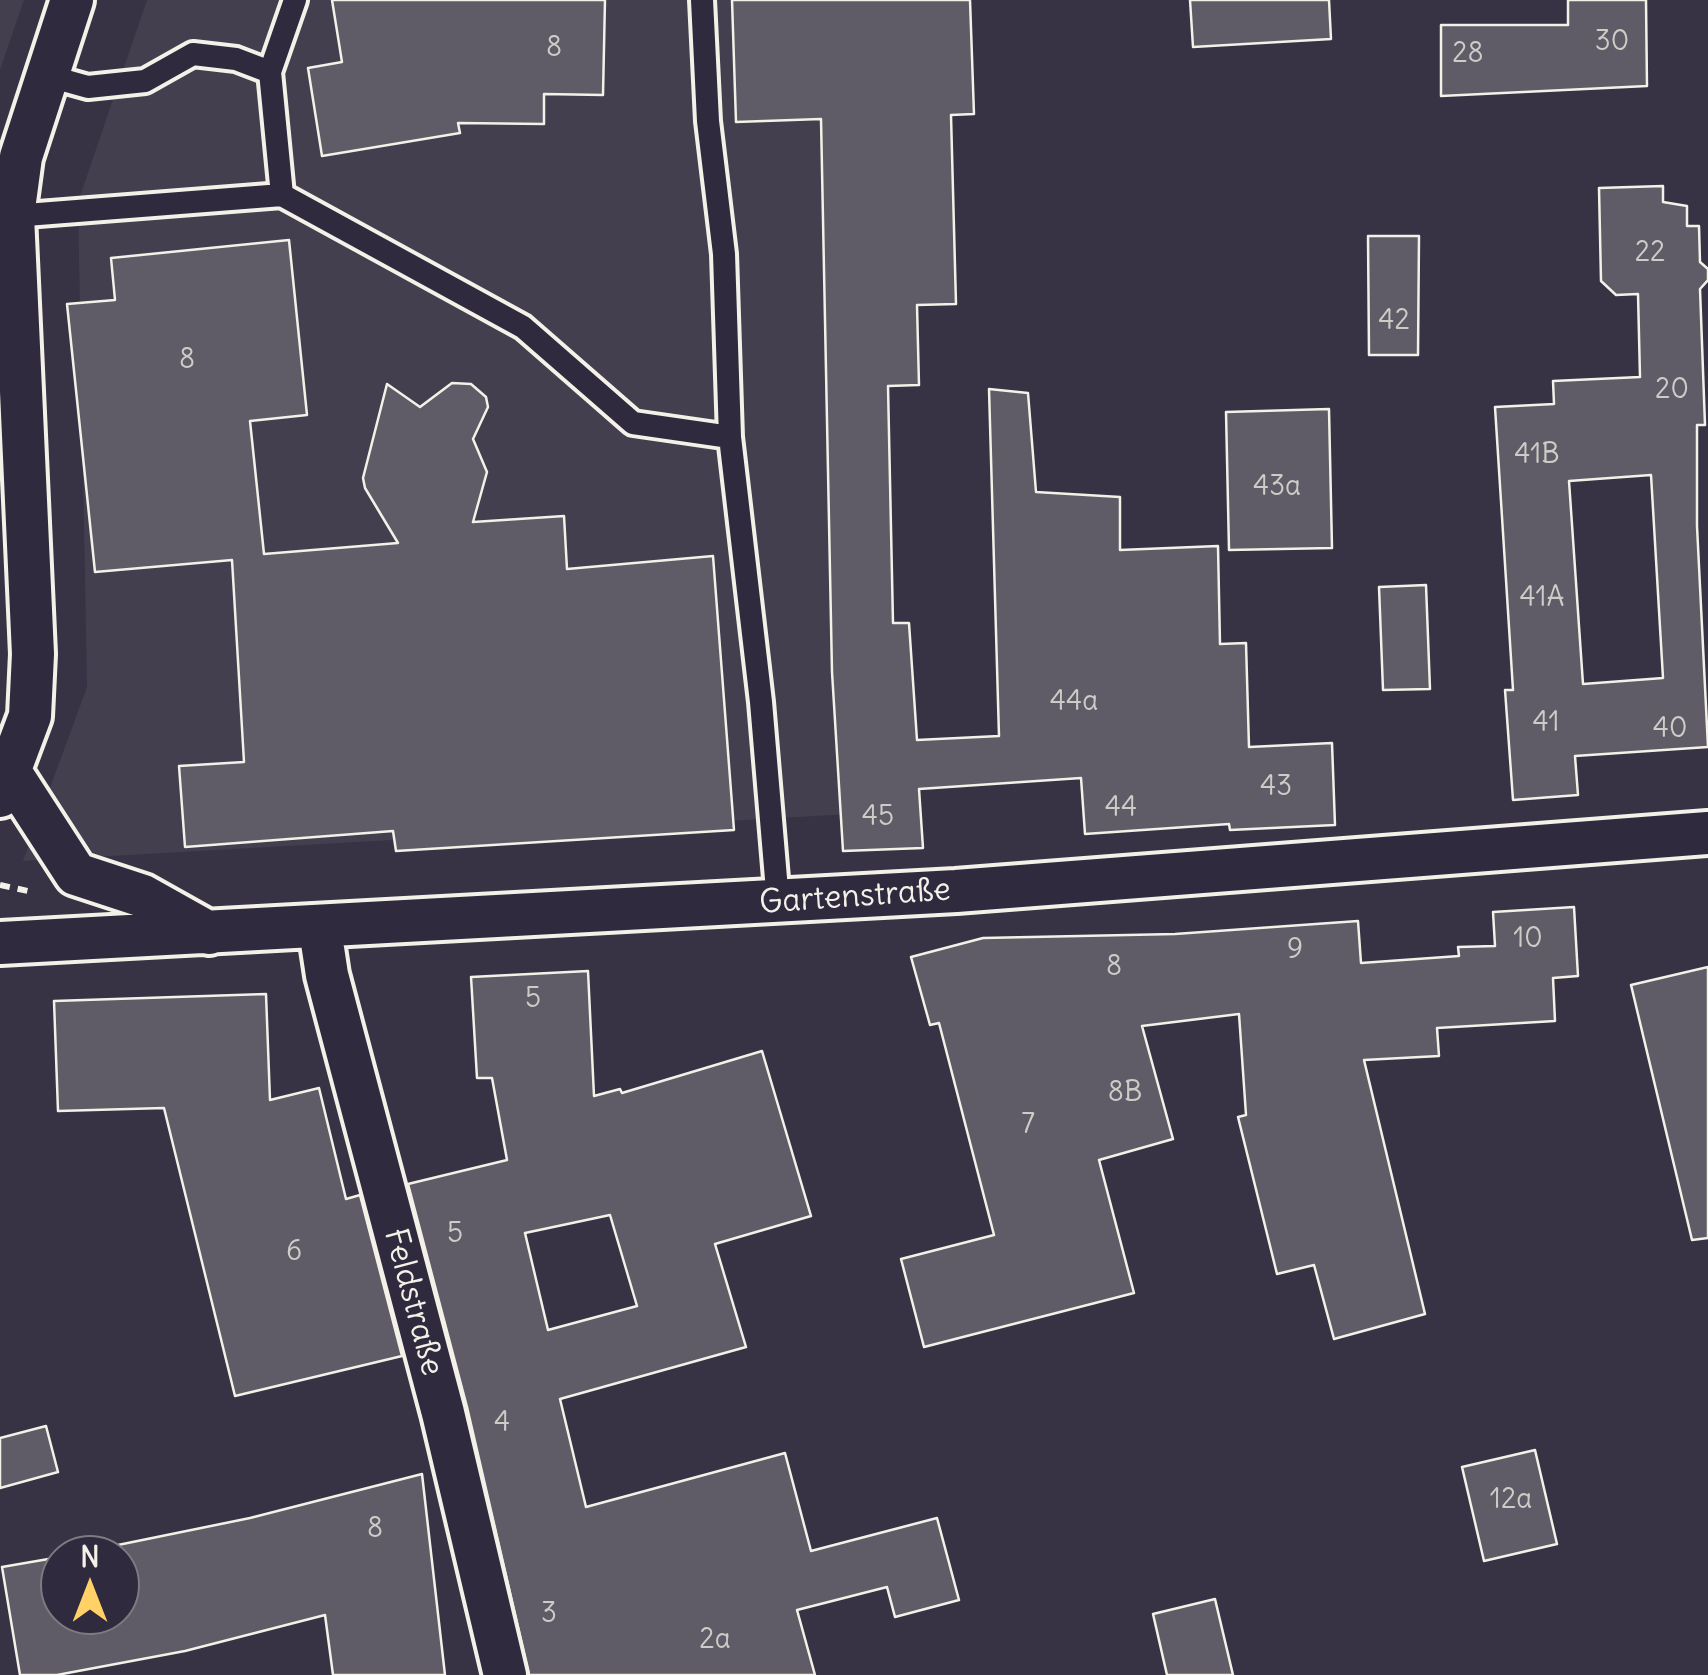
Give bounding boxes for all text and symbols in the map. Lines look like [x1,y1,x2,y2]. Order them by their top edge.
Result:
house number: 30 [1595,25,1629,59]
house number: 8 [546,31,562,65]
house number: 28 [1452,37,1484,71]
house number: 22 [1635,236,1665,270]
house number: 42 [1378,304,1410,338]
house number: 8 [179,343,195,377]
house number: 20 [1655,373,1689,407]
house number: 41B [1514,438,1560,472]
house number: 43a [1253,470,1301,504]
house number: 41A [1520,581,1564,615]
house number: 44a [1050,685,1098,719]
house number: 41 [1532,706,1560,740]
house number: 40 [1653,712,1687,746]
house number: 43 [1260,770,1292,804]
house number: 44 [1105,791,1137,825]
house number: 45 [862,800,894,834]
street label: Gartenstraße [758,871,952,923]
house number: 10 [1513,922,1543,956]
house number: 9 [1287,933,1303,967]
house number: 8 [1106,950,1122,984]
house number: 5 [525,982,541,1016]
house number: 8B [1108,1076,1142,1110]
house number: 7 [1021,1108,1035,1142]
house number: 5 [447,1217,463,1251]
street label: Feldstraße [375,1224,451,1380]
house number: 6 [286,1235,302,1269]
house number: 4 [494,1406,510,1440]
house number: 12a [1490,1483,1532,1517]
house number: 8 [367,1512,383,1546]
north arrow [40,1535,140,1635]
text: N [80,1539,100,1575]
house number: 3 [541,1597,557,1631]
house number: 2a [699,1623,731,1657]

